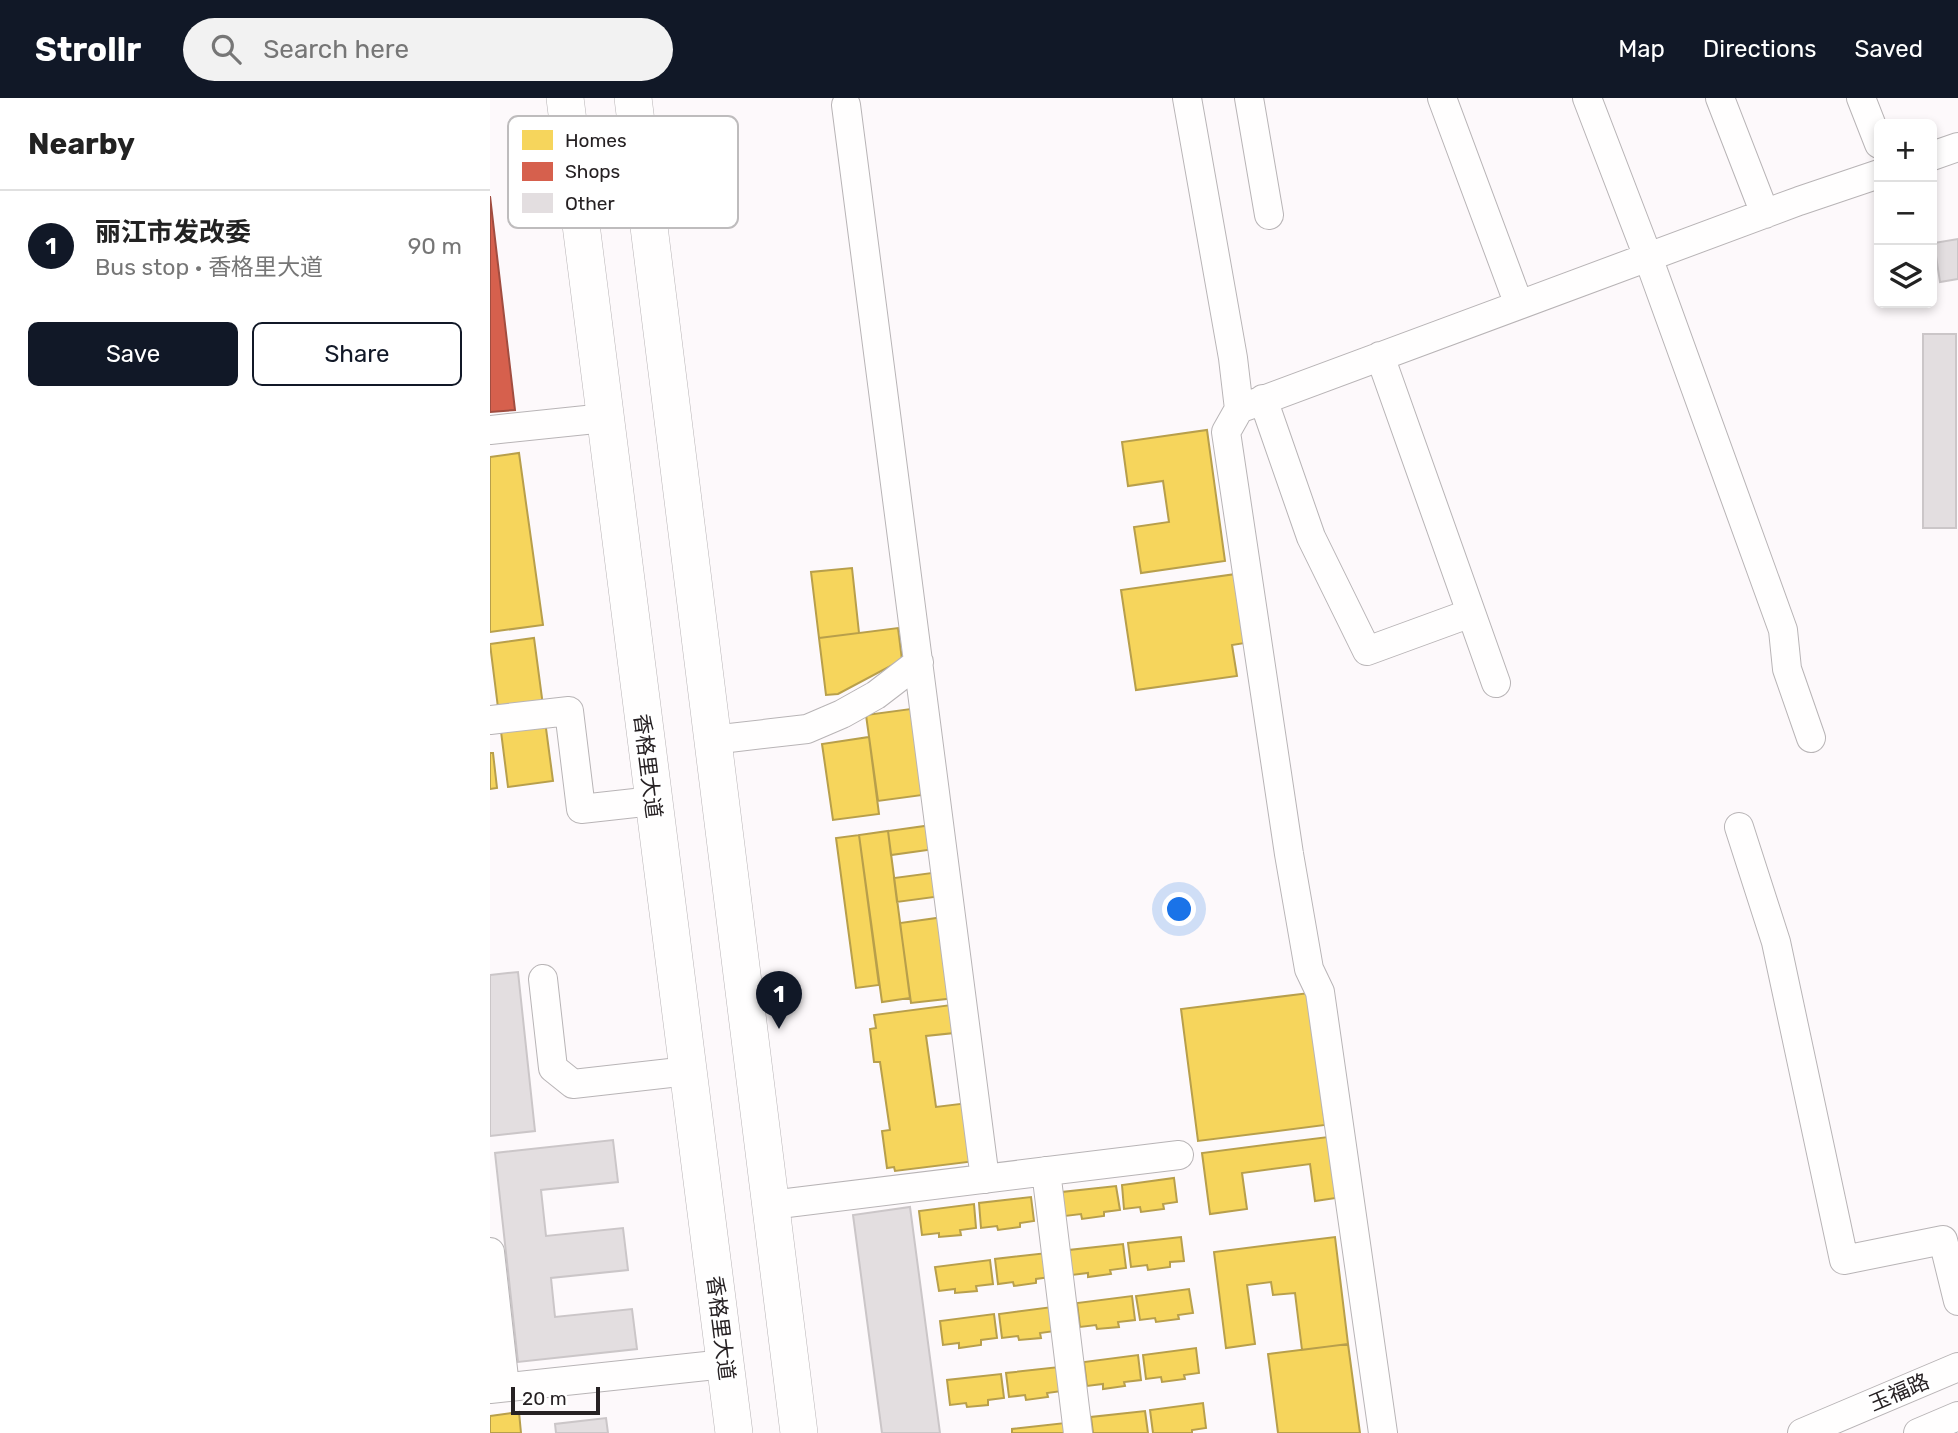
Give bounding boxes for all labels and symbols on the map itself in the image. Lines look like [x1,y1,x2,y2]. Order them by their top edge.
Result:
legend [508,116,738,228]
text: Homes [565,129,627,152]
text: Shops [565,160,620,183]
text: Other [565,192,616,215]
street label: 香格里大道 [629,712,667,820]
your location [1162,892,1196,926]
pin: 1 [756,971,802,1029]
street label: 香格里大道 [702,1274,740,1382]
street label: 玉福路 [1865,1368,1933,1416]
scale bar [511,1384,600,1416]

